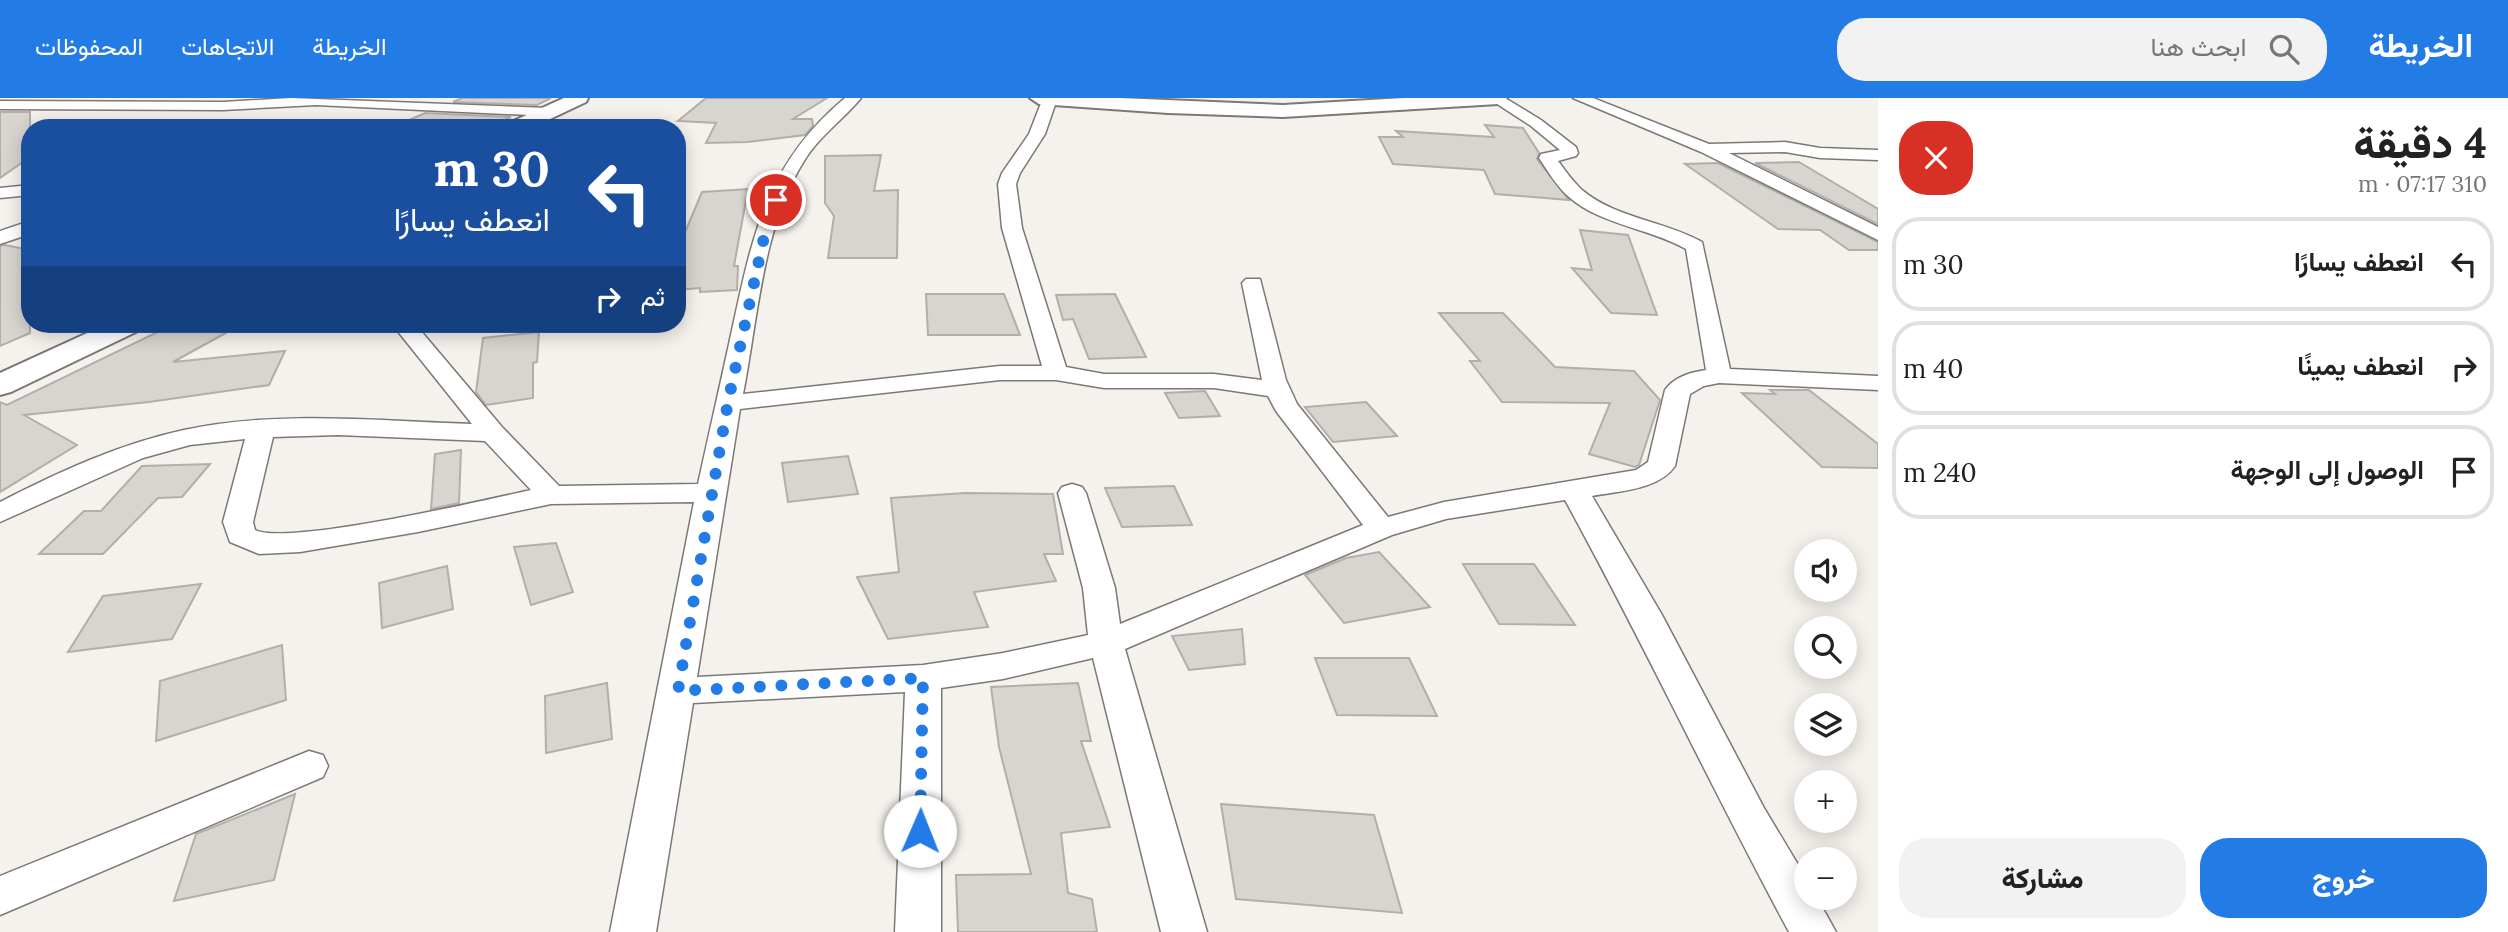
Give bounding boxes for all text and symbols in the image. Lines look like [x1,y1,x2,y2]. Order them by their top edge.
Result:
search box [1837,18,2327,81]
text: الخريطة [2369,24,2473,66]
text: ابحث هنا [2150,30,2247,63]
icon: search [2265,30,2303,68]
text: المحفوظات [35,31,143,62]
text: الاتجاهات [181,31,274,62]
text: الخريطة [312,31,387,62]
text: 4 دقيقة [2354,116,2487,170]
button: close [1899,121,1973,195]
text: 30 m [433,137,550,199]
icon: left [574,147,665,238]
text: 310 m · 07:17 [2358,169,2487,198]
pin [746,170,806,230]
icon: arrive [757,181,795,219]
text: انعطف يسارًا [394,199,550,240]
text: انعطف يسارًا [2294,245,2424,278]
icon: left [2445,245,2483,283]
text: 30 m [1903,248,1964,281]
icon: right [589,280,627,318]
text: ثم [641,280,665,313]
text: انعطف يمينًا [2297,349,2424,382]
icon: right [2445,349,2483,387]
text: 40 m [1903,352,1963,385]
text: الوصول إلى الوجهة [2231,453,2424,486]
icon: arrive [2445,453,2483,491]
text: 240 m [1903,456,1977,489]
map controls [1794,539,1857,910]
button: sound [1794,539,1857,602]
button: search [1794,616,1857,679]
button: layers [1794,693,1857,756]
button: + [1794,770,1857,833]
position arrow [883,794,957,868]
button: مشاركة [1899,838,2186,918]
button: خروج [2200,838,2487,918]
button: − [1794,847,1857,910]

